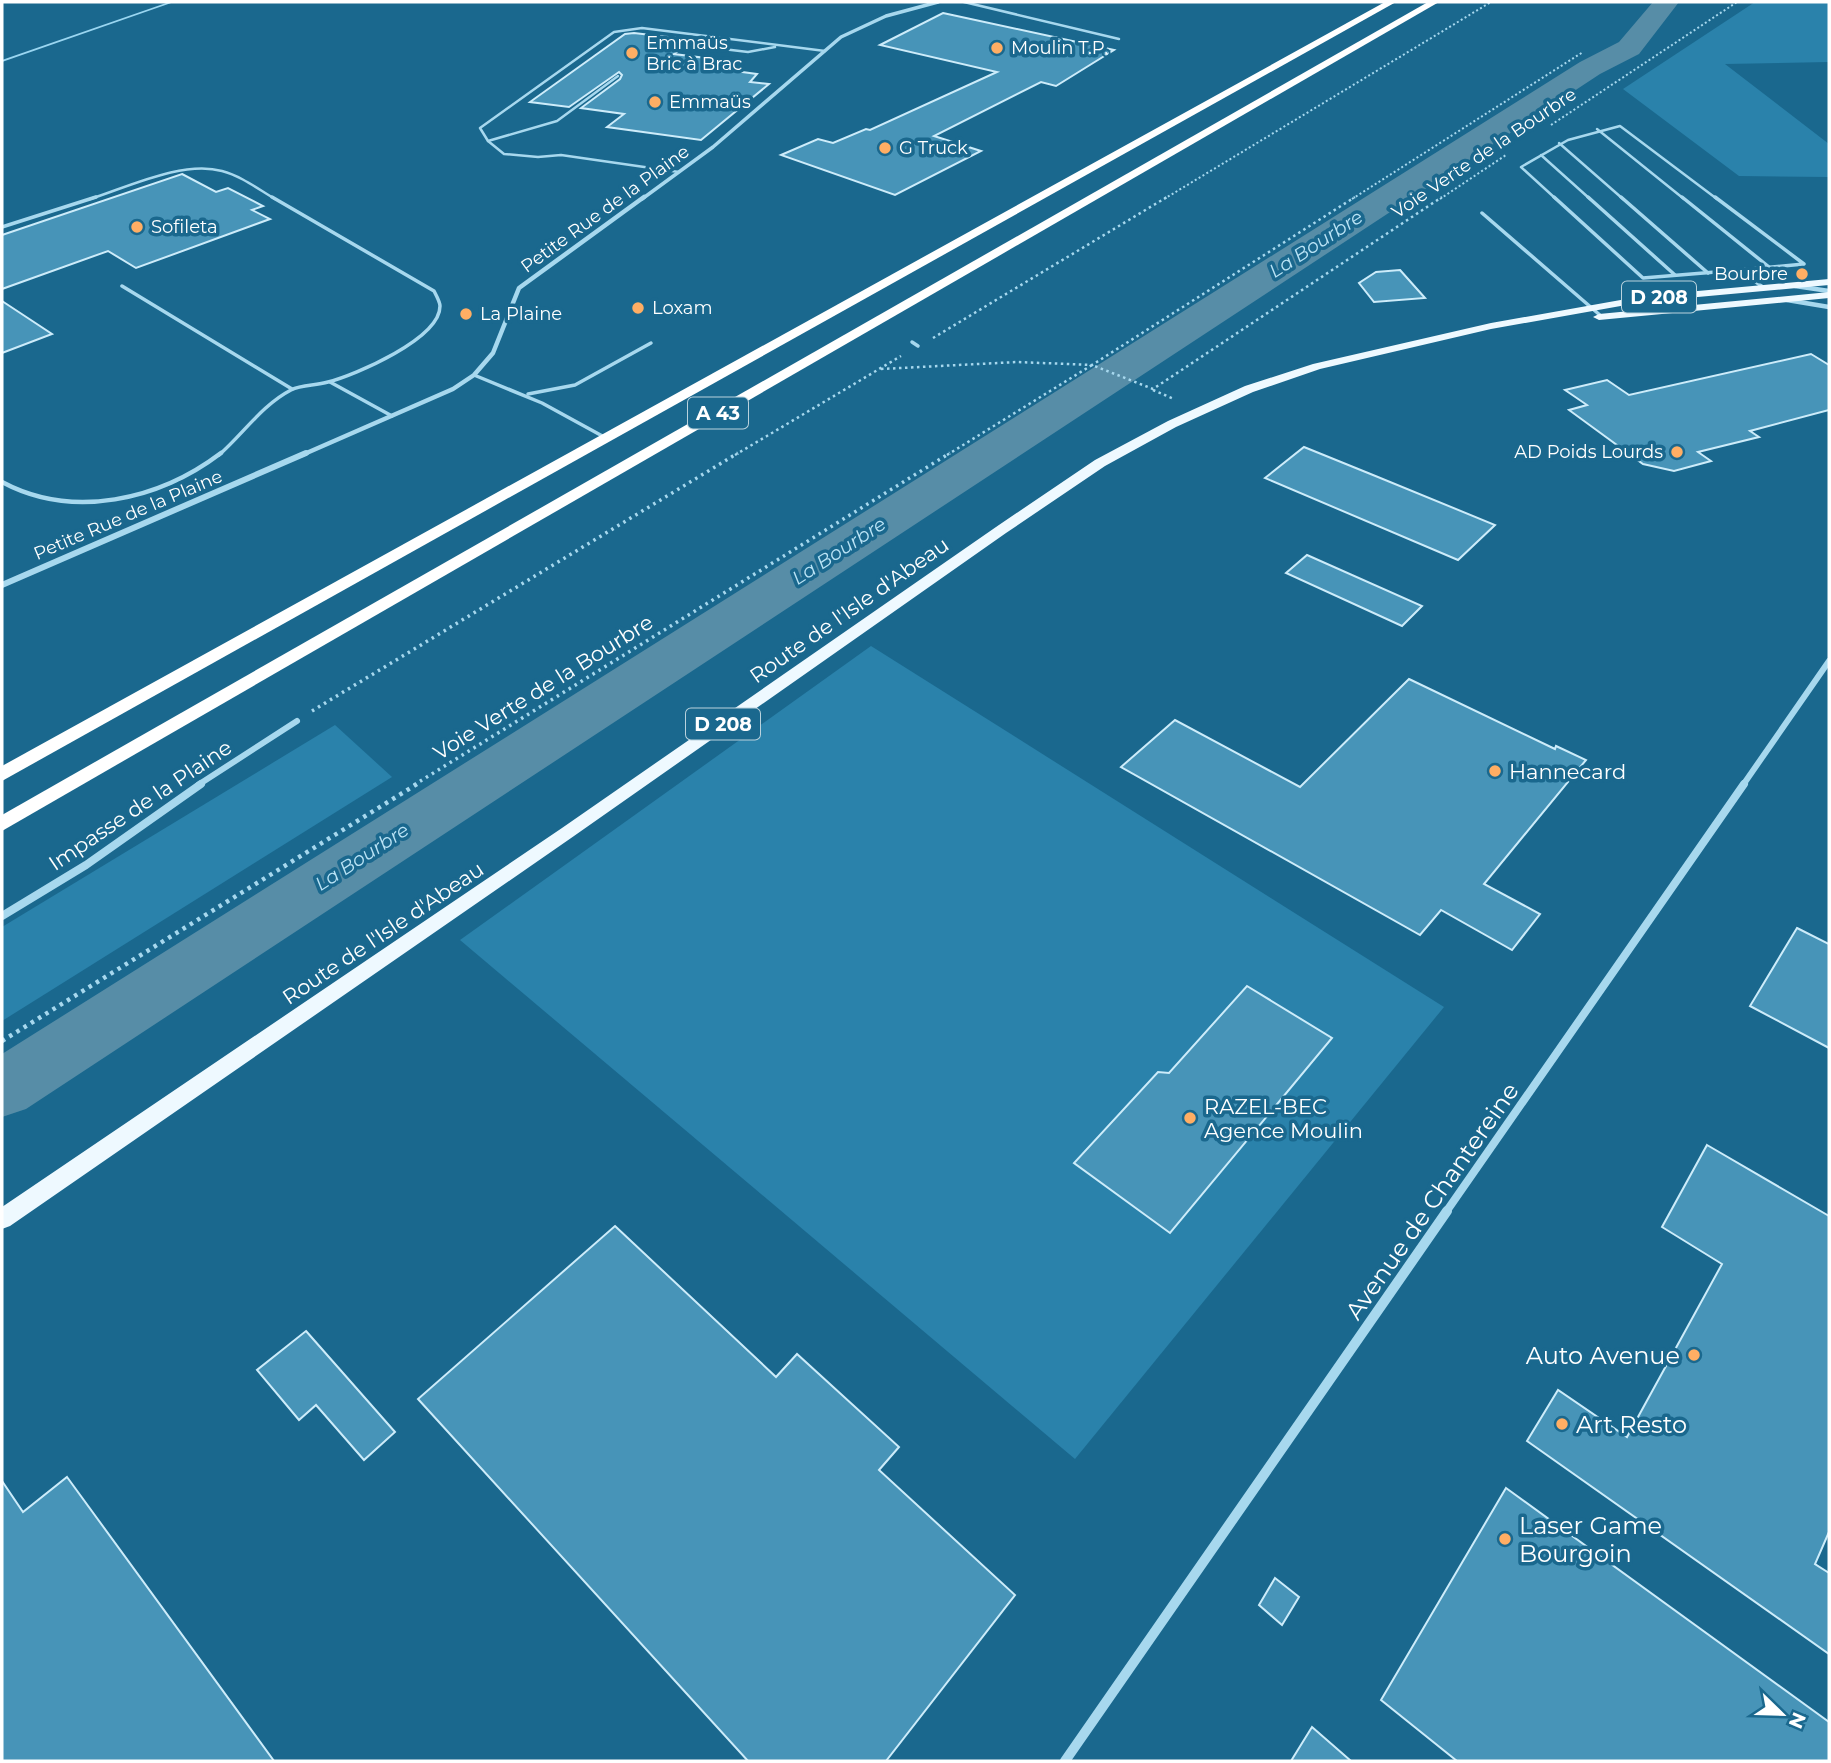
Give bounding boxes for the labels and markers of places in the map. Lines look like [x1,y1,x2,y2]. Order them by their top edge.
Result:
place label: Emmaüs Bric à Brac [646,32,743,75]
place label: Moulin T.P. [1011,37,1108,59]
marker: Moulin T.P. [989,40,1005,56]
marker: Emmaüs Bric à Brac [624,45,640,61]
place label: Emmaüs [669,91,751,113]
marker: Emmaüs [647,94,663,110]
place label: G Truck [899,137,968,159]
marker: G Truck [877,140,893,156]
place label: Sofileta [151,216,218,238]
marker: Sofileta [129,219,145,235]
place label: Bourbre [1714,263,1788,285]
marker: Bourbre [1794,266,1810,282]
place label: Loxam [652,297,713,319]
marker: Loxam [630,300,646,316]
place label: La Plaine [480,303,562,325]
marker: La Plaine [458,306,474,322]
place label: AD Poids Lourds [1514,441,1663,463]
marker: AD Poids Lourds [1669,444,1685,460]
place label: Hannecard [1509,759,1626,784]
marker: Hannecard [1487,763,1503,779]
place label: RAZEL-BEC Agence Moulin [1204,1094,1363,1143]
marker: RAZEL-BEC Agence Moulin [1182,1110,1198,1126]
place label: Auto Avenue [1526,1341,1680,1370]
marker: Auto Avenue [1686,1347,1702,1363]
place label: Art Resto [1576,1410,1687,1439]
marker: Art Resto [1554,1416,1570,1432]
place label: Laser Game Bourgoin [1519,1511,1662,1568]
marker: Laser Game Bourgoin [1497,1531,1513,1547]

